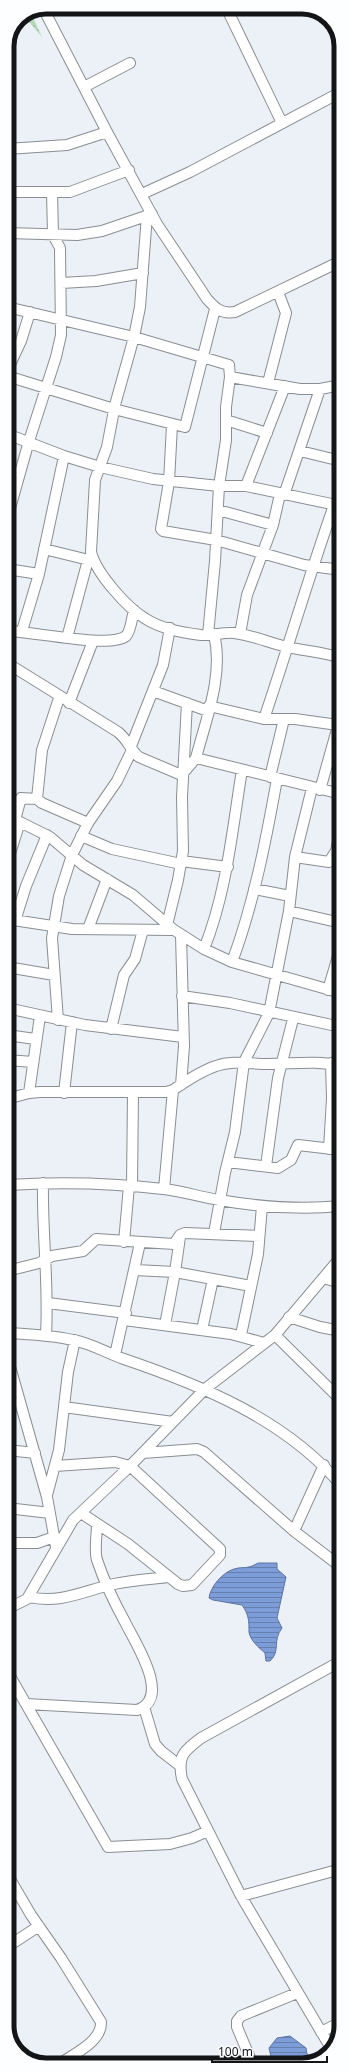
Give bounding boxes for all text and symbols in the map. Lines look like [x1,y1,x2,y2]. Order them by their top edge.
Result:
scale bar [212,2038,327,2064]
text: 100 m [218,2043,253,2060]

